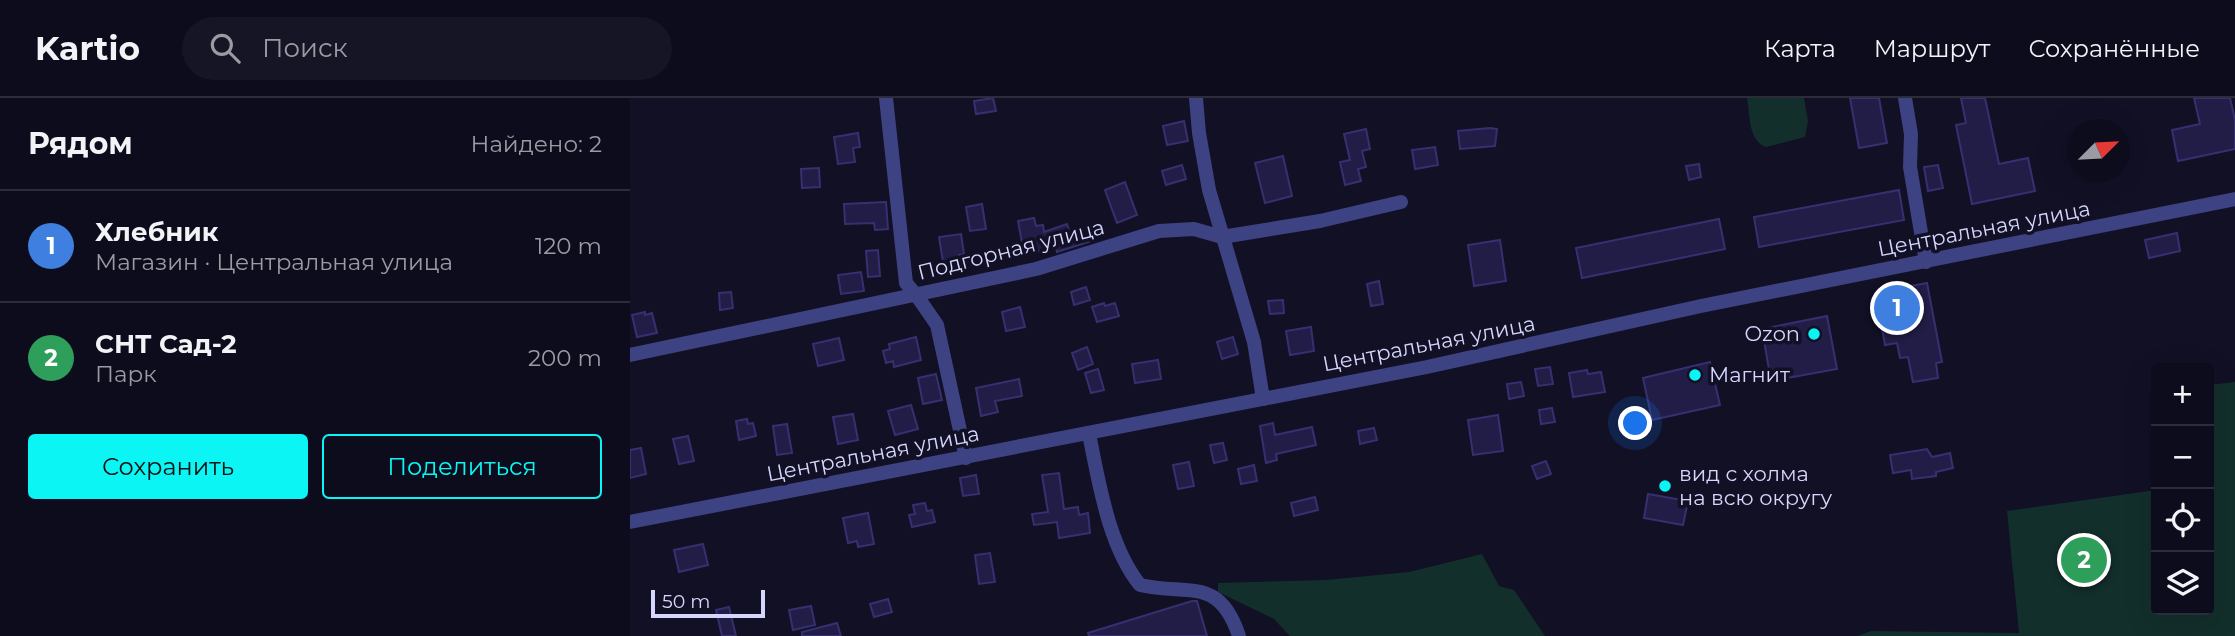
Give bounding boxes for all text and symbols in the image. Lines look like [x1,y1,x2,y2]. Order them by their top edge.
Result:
search box [182,17,672,80]
text: Kartio [35,28,140,68]
icon: search [206,29,244,67]
text: Поиск [262,32,348,64]
text: Карта [1764,34,1836,63]
text: Маршрут [1874,34,1990,63]
text: Сохранённые [2028,34,2200,63]
north arrow [2067,119,2130,182]
text: Рядом [28,125,133,162]
text: Найдено: 2 [471,130,602,158]
street label: Центральная улица [1875,196,2092,261]
street label: Подгорная улица [915,214,1107,285]
text: Хлебник [95,216,218,248]
text: 1 [46,232,56,260]
text: 120 m [535,232,602,260]
text: Магазин · Центральная улица [95,248,453,276]
pin: 1 [1874,282,1920,334]
street label: Центральная улица [1320,311,1537,376]
place label: Ozon [1744,321,1800,346]
marker: Ozon [1806,326,1822,342]
text: СНТ Сад-2 [95,328,237,360]
text: 2 [44,344,58,372]
text: 200 m [528,344,602,372]
text: Парк [95,360,157,388]
place label: Магнит [1709,362,1790,387]
map controls [2151,363,2214,615]
button: + [2151,363,2214,426]
marker: Магнит [1687,367,1703,383]
your location [1618,406,1652,440]
street label: Центральная улица [764,421,981,486]
button: − [2151,426,2214,489]
button: Сохранить [28,434,308,499]
button: Поделиться [322,434,602,499]
place label: вид с холма на всю округу [1679,461,1833,510]
marker: вид с холма на всю округу [1657,478,1673,494]
button: locate [2151,489,2214,552]
pin: 2 [2061,534,2107,586]
button: layers [2151,552,2214,615]
scale bar [651,587,765,619]
text: 50 m [662,590,710,613]

